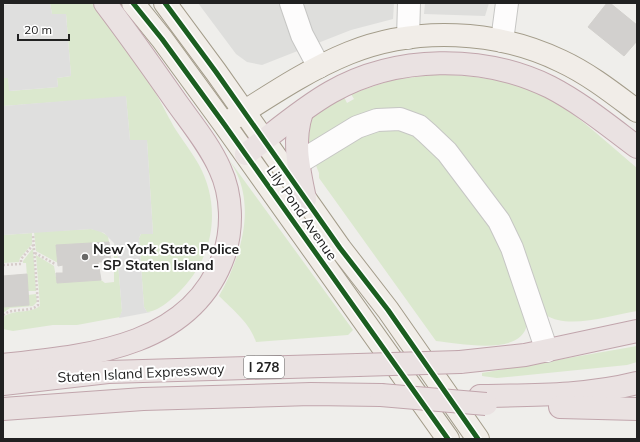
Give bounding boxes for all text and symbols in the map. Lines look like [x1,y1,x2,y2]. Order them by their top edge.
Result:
scale bar [18,16,69,42]
text: 20 m [24,22,52,37]
street label: Lily Pond Avenue [263,162,341,264]
place label: New York State Police - SP Staten Island [93,240,240,274]
marker: New York State Police - SP Staten Island [80,252,90,262]
road number: I 278 [244,356,284,378]
street label: Staten Island Expressway [57,360,225,386]

